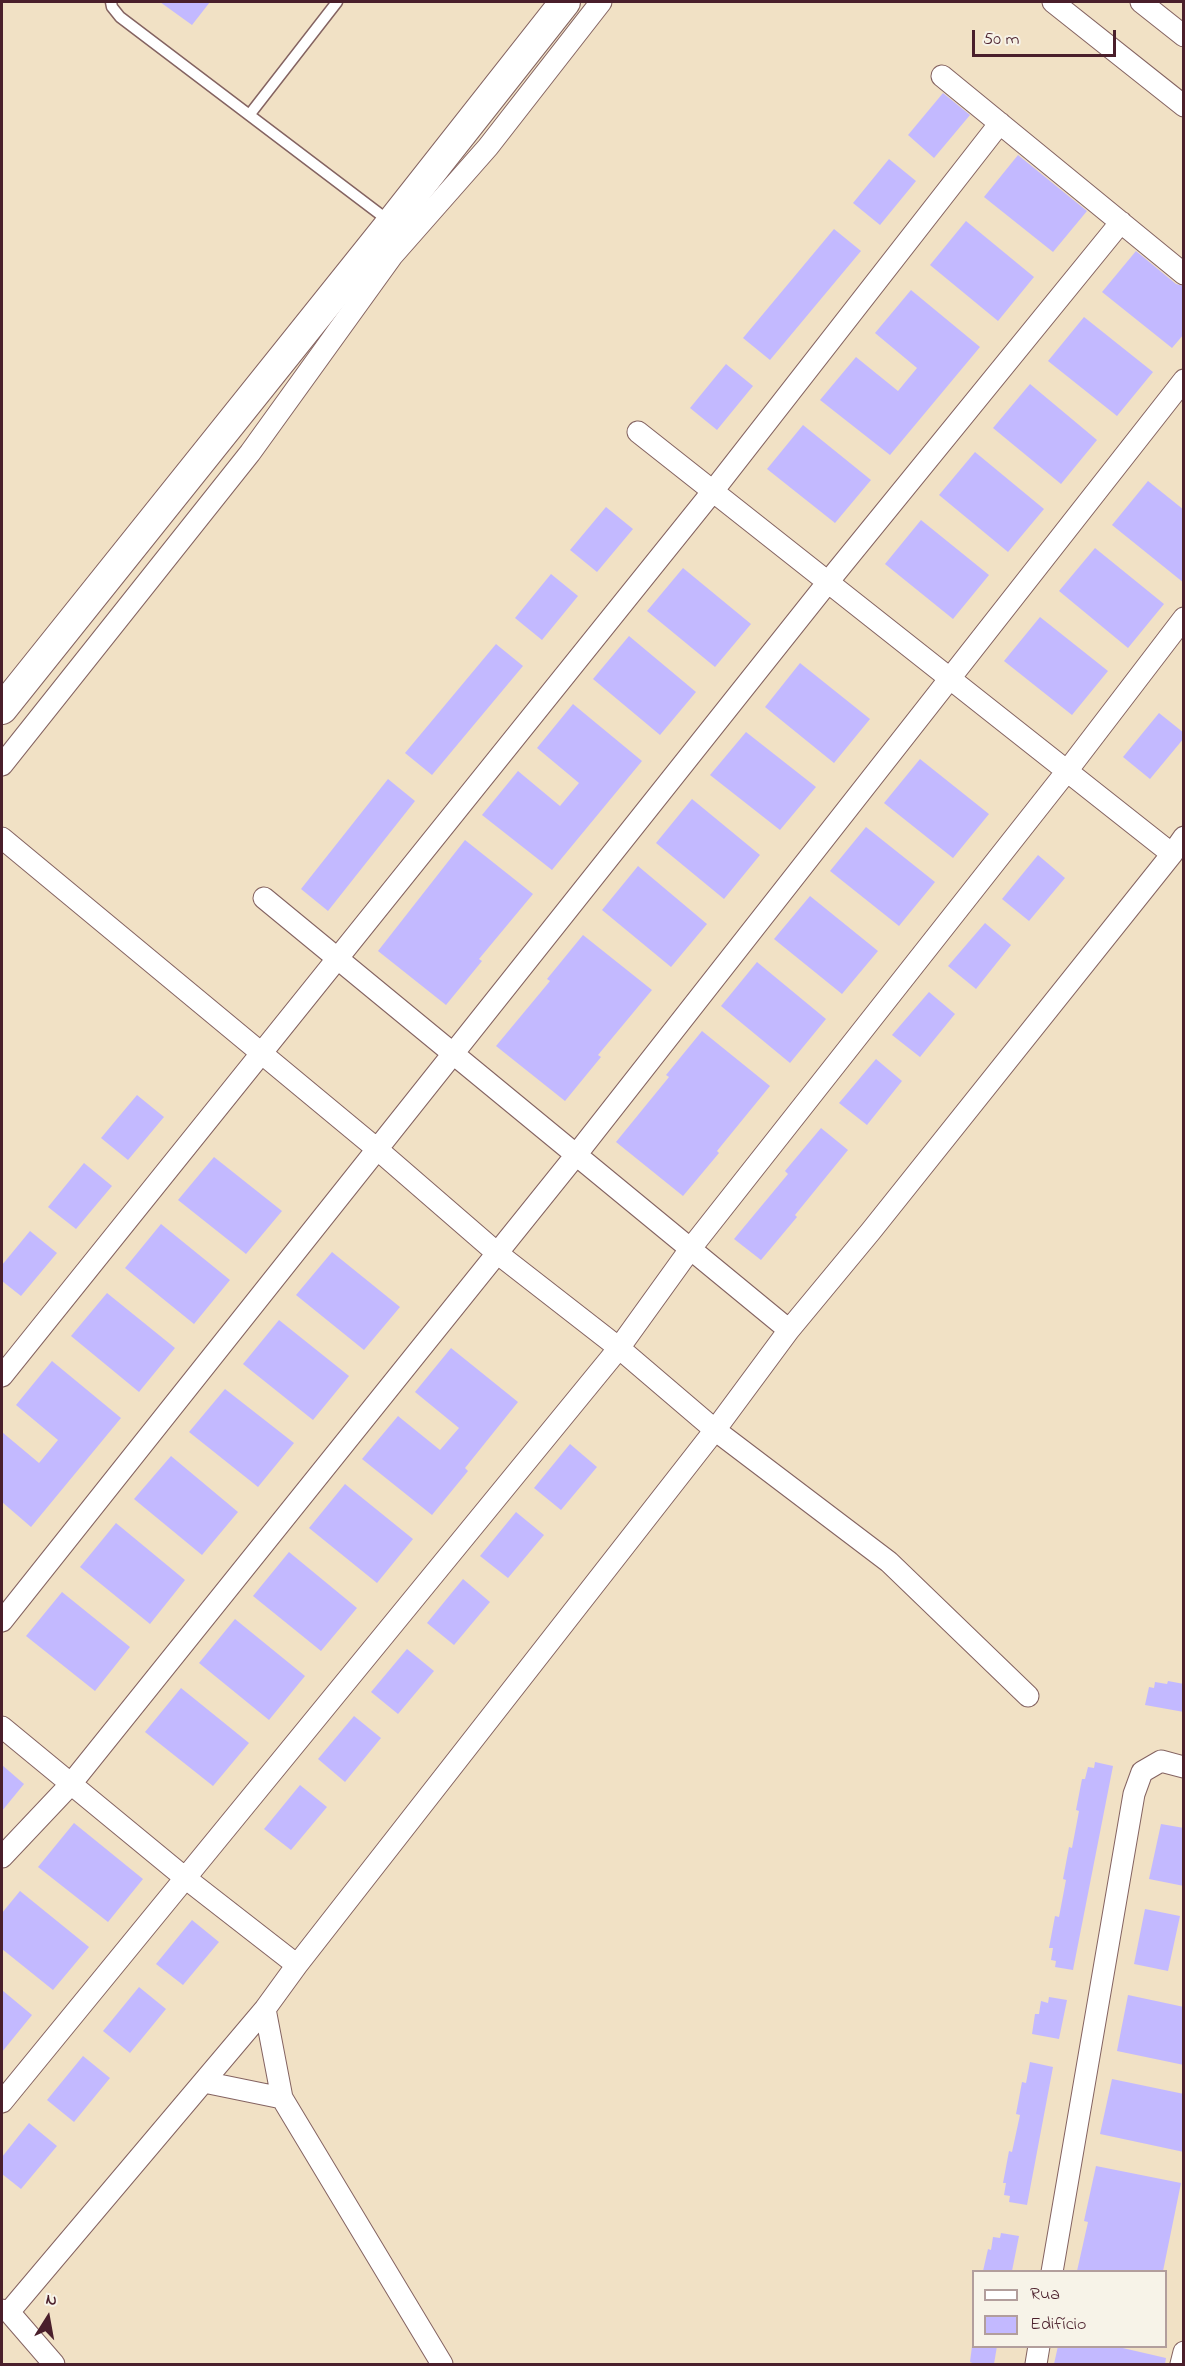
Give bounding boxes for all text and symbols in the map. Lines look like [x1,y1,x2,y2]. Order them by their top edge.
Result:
scale bar [975,18,1119,56]
text: 50 m [983,27,1020,53]
legend [972,2270,1167,2348]
text: Rua [1030,2282,1060,2308]
north arrow [18,2288,78,2348]
text: N [44,2288,59,2313]
text: Edifício [1030,2312,1086,2338]

